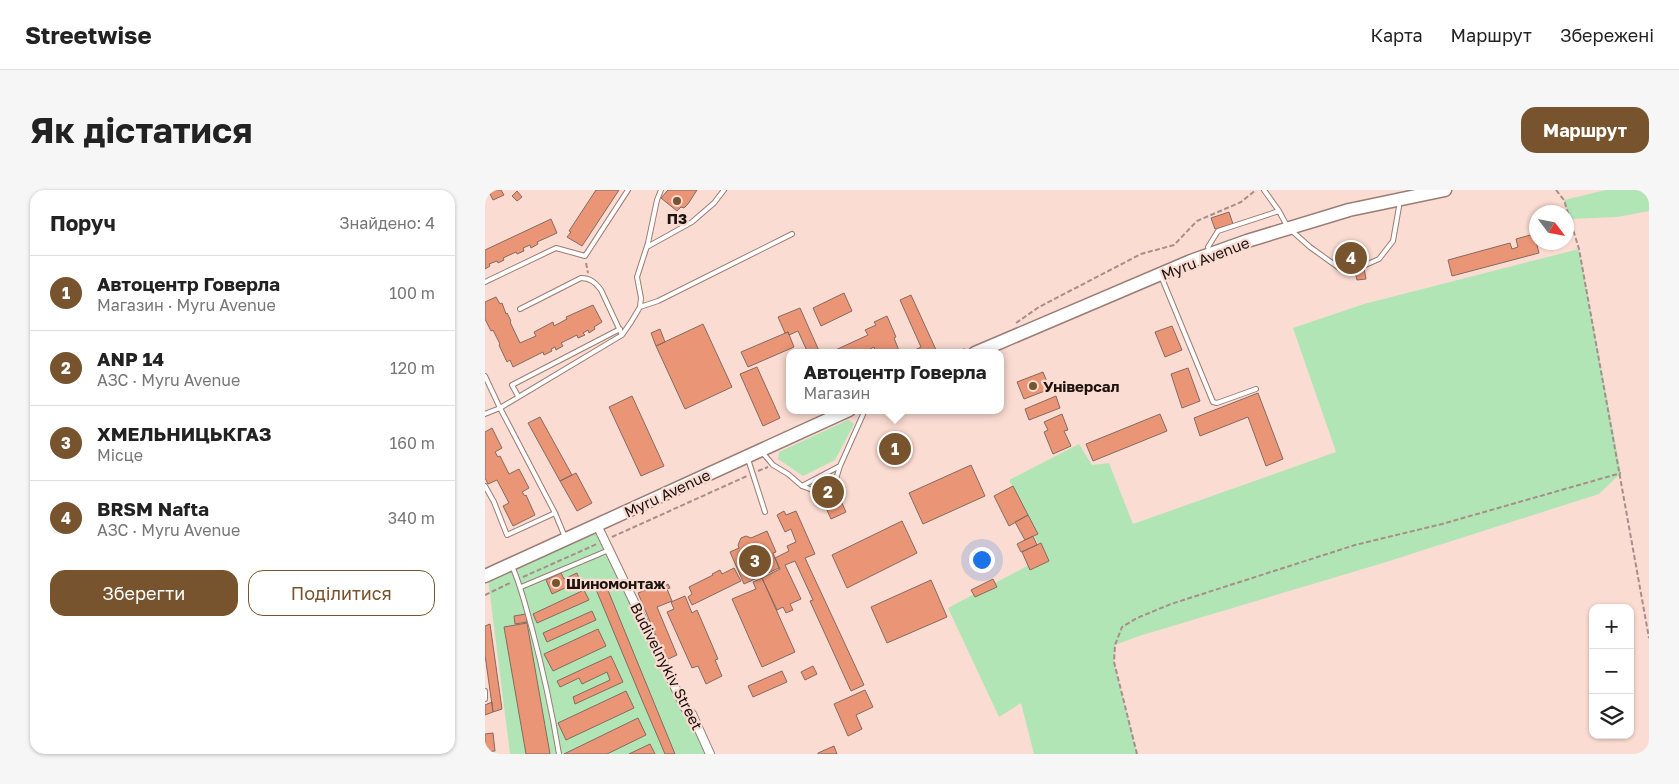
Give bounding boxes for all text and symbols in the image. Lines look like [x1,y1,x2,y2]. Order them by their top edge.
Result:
text: Streetwise [25,20,152,49]
text: Карта [1370,24,1423,46]
text: Маршрут [1451,24,1532,46]
text: Збережені [1560,24,1654,46]
button: Маршрут [1521,107,1649,153]
text: Як дістатися [30,109,253,151]
marker: П3 [671,195,683,207]
north arrow [1529,205,1574,250]
place label: П3 [667,209,687,227]
text: Поруч [50,210,116,236]
text: Знайдено: 4 [339,213,435,233]
street label: Myru Avenue [1158,233,1252,283]
pin: 4 [1335,239,1367,277]
text: Автоцентр Говерла [97,272,280,295]
text: 1 [62,283,70,303]
text: 100 m [389,283,435,303]
text: Магазин · Myru Avenue [97,295,276,315]
text: ANP 14 [97,347,164,370]
popup [786,349,1004,414]
text: 2 [61,358,71,378]
text: 120 m [390,358,435,378]
text: Автоцентр Говерла [803,360,987,383]
text: АЗС · Myru Avenue [97,370,240,390]
place label: Універсал [1043,377,1119,395]
marker: Універсал [1027,380,1039,392]
text: Магазин [803,383,870,403]
text: ХМЕЛЬНИЦЬКГАЗ [97,422,271,445]
pin: 1 [879,430,911,468]
text: 3 [61,433,71,453]
text: 160 m [389,433,435,453]
text: Місце [97,445,143,465]
street label: Myru Avenue [621,465,713,521]
pin: 2 [812,473,844,511]
text: BRSM Nafta [97,497,209,520]
text: 4 [61,508,71,528]
text: 340 m [388,508,435,528]
text: АЗС · Myru Avenue [97,520,240,540]
pin: 3 [739,542,771,580]
your location [969,547,995,573]
button: Зберегти [50,570,238,616]
button: Поділитися [248,570,435,616]
place label: Шиномонтаж [566,574,666,592]
marker: Шиномонтаж [550,577,562,589]
street label: Budivelnykiv Street [627,599,707,733]
map controls [1589,604,1634,739]
button: + [1589,604,1634,649]
button: − [1589,649,1634,694]
button: layers [1589,694,1634,739]

